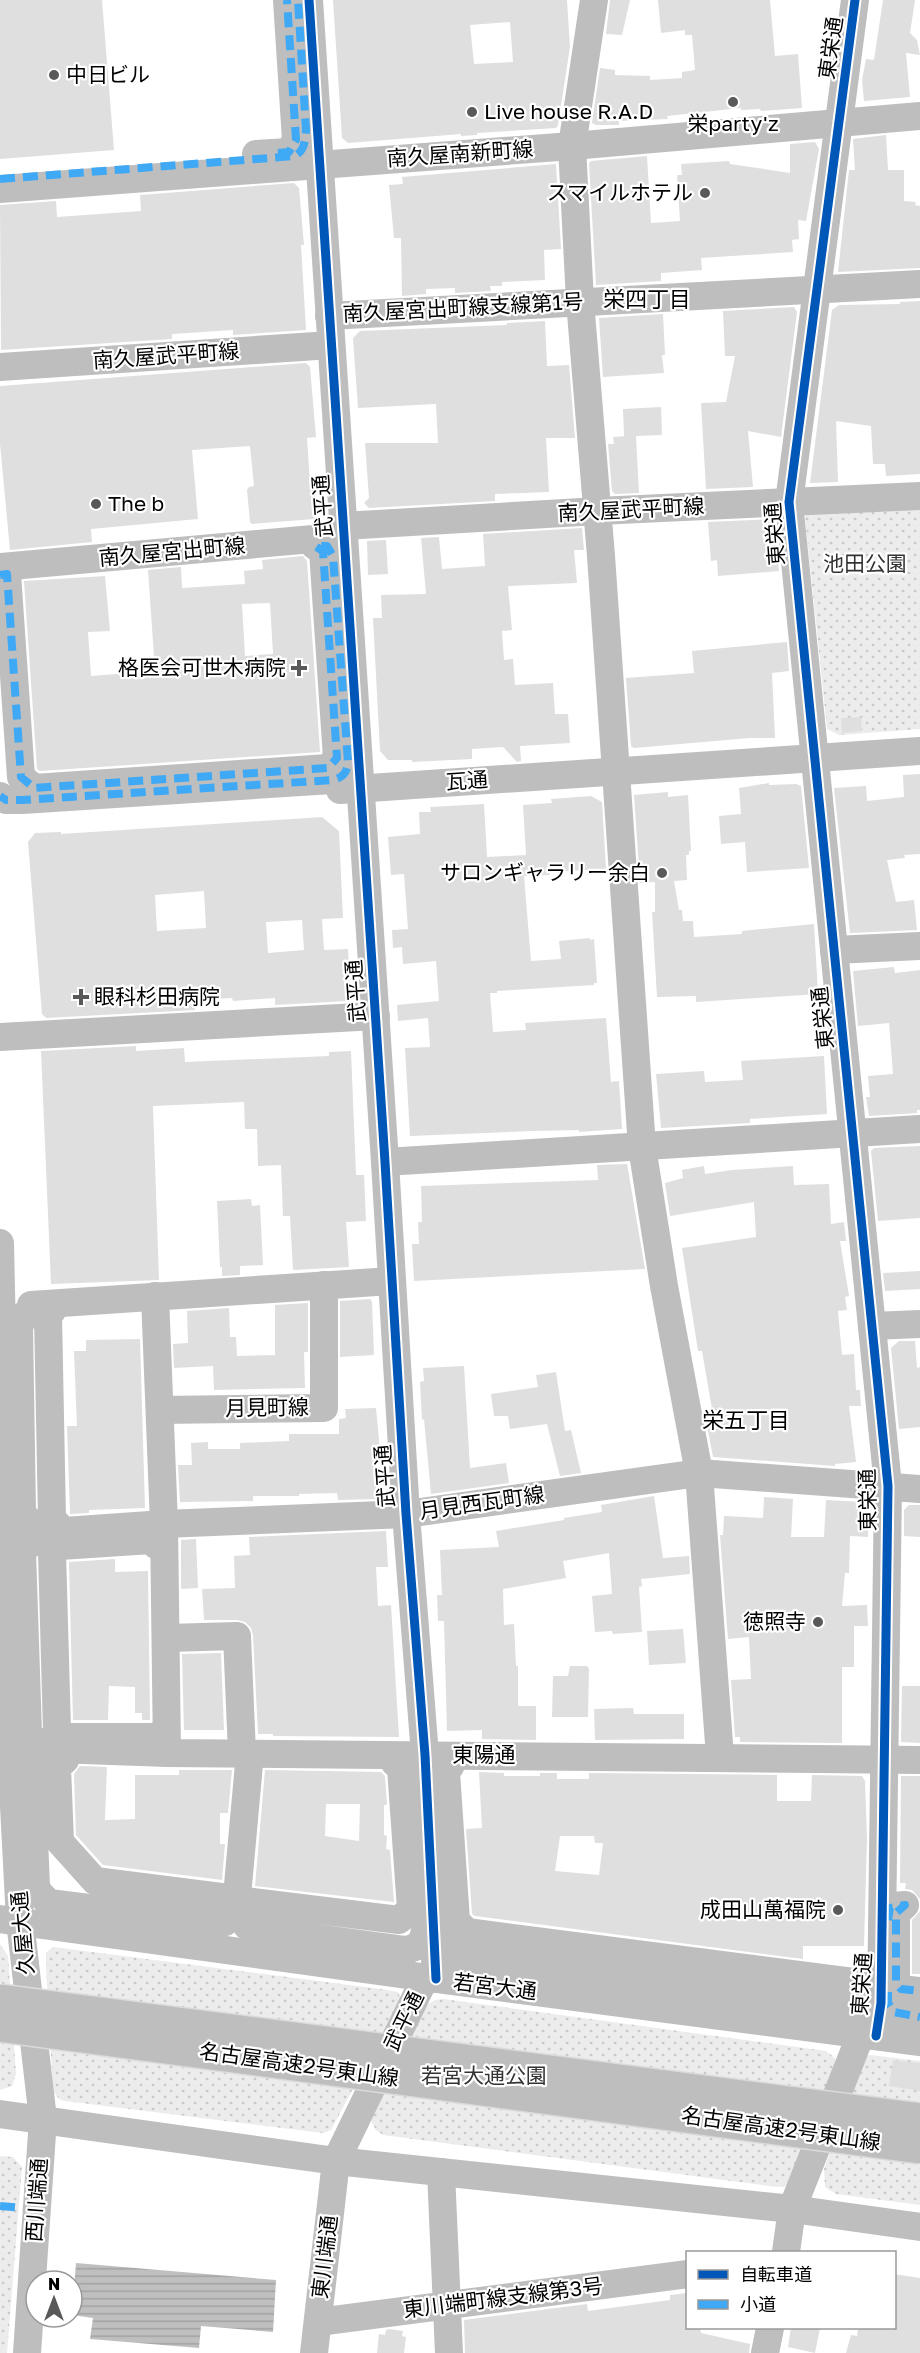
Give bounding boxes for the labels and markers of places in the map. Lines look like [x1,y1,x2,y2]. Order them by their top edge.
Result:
place label: 中日ビル [66,61,150,87]
marker: 中日ビル [47,68,61,82]
marker: 栄party'z [726,95,740,109]
place label: Live house R.A.D [484,98,653,124]
marker: Live house R.A.D [465,105,479,119]
place label: 栄party'z [687,110,779,136]
place label: スマイルホテル [547,179,693,205]
marker: スマイルホテル [698,186,712,200]
place label: The b [108,490,164,516]
marker: The b [89,497,103,511]
place label: 格医会可世木病院 [118,654,286,680]
marker: 格医会可世木病院 [290,659,308,677]
place label: サロンギャラリー余白 [440,859,650,885]
marker: サロンギャラリー余白 [655,866,669,880]
place label: 眼科杉田病院 [94,983,220,1009]
marker: 眼科杉田病院 [72,988,90,1006]
place label: 徳照寺 [743,1608,806,1634]
marker: 徳照寺 [811,1615,825,1629]
place label: 成田山萬福院 [700,1896,826,1922]
marker: 成田山萬福院 [831,1903,845,1917]

